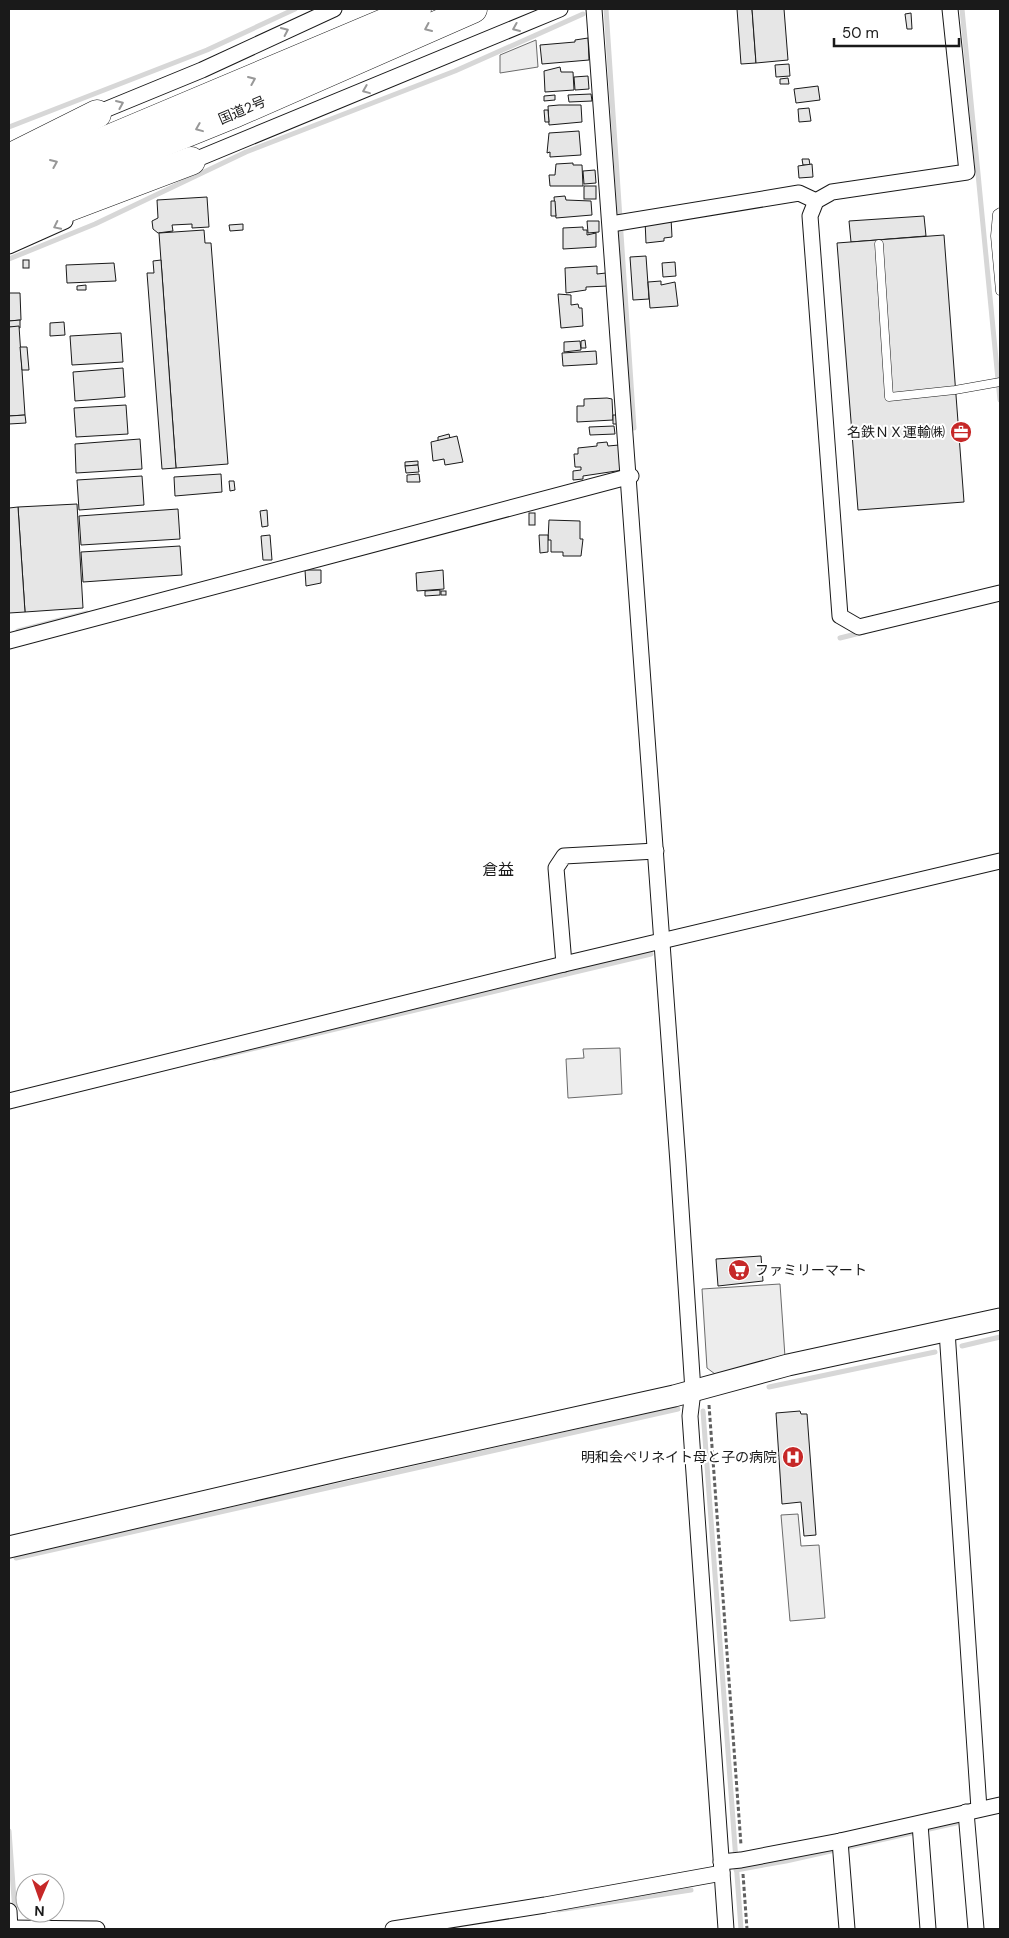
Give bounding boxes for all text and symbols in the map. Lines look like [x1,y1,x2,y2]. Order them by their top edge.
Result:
scale bar [834,15,959,47]
one-way arrow [424,22,433,33]
one-way arrow [512,22,520,32]
text: 50 m [842,23,879,43]
one-way arrow [280,27,289,38]
one-way arrow [247,76,256,86]
one-way arrow [362,85,370,95]
street label: 国道2号 [215,92,269,128]
one-way arrow [115,100,124,111]
one-way arrow [195,121,204,132]
one-way arrow [49,158,58,169]
one-way arrow [53,219,62,229]
office icon: 名鉄ＮＸ運輸㈱ [949,420,973,444]
place label: 名鉄ＮＸ運輸㈱ [847,423,945,441]
district label: 倉益 [482,859,514,880]
supermarket icon: ファミリーマート [727,1258,751,1282]
place label: ファミリーマート [755,1261,867,1279]
hospital icon: 明和会ペリネイト母と子の病院 [781,1445,805,1469]
place label: 明和会ペリネイト母と子の病院 [581,1448,777,1466]
north arrow [15,1873,65,1923]
text: N [34,1902,45,1920]

